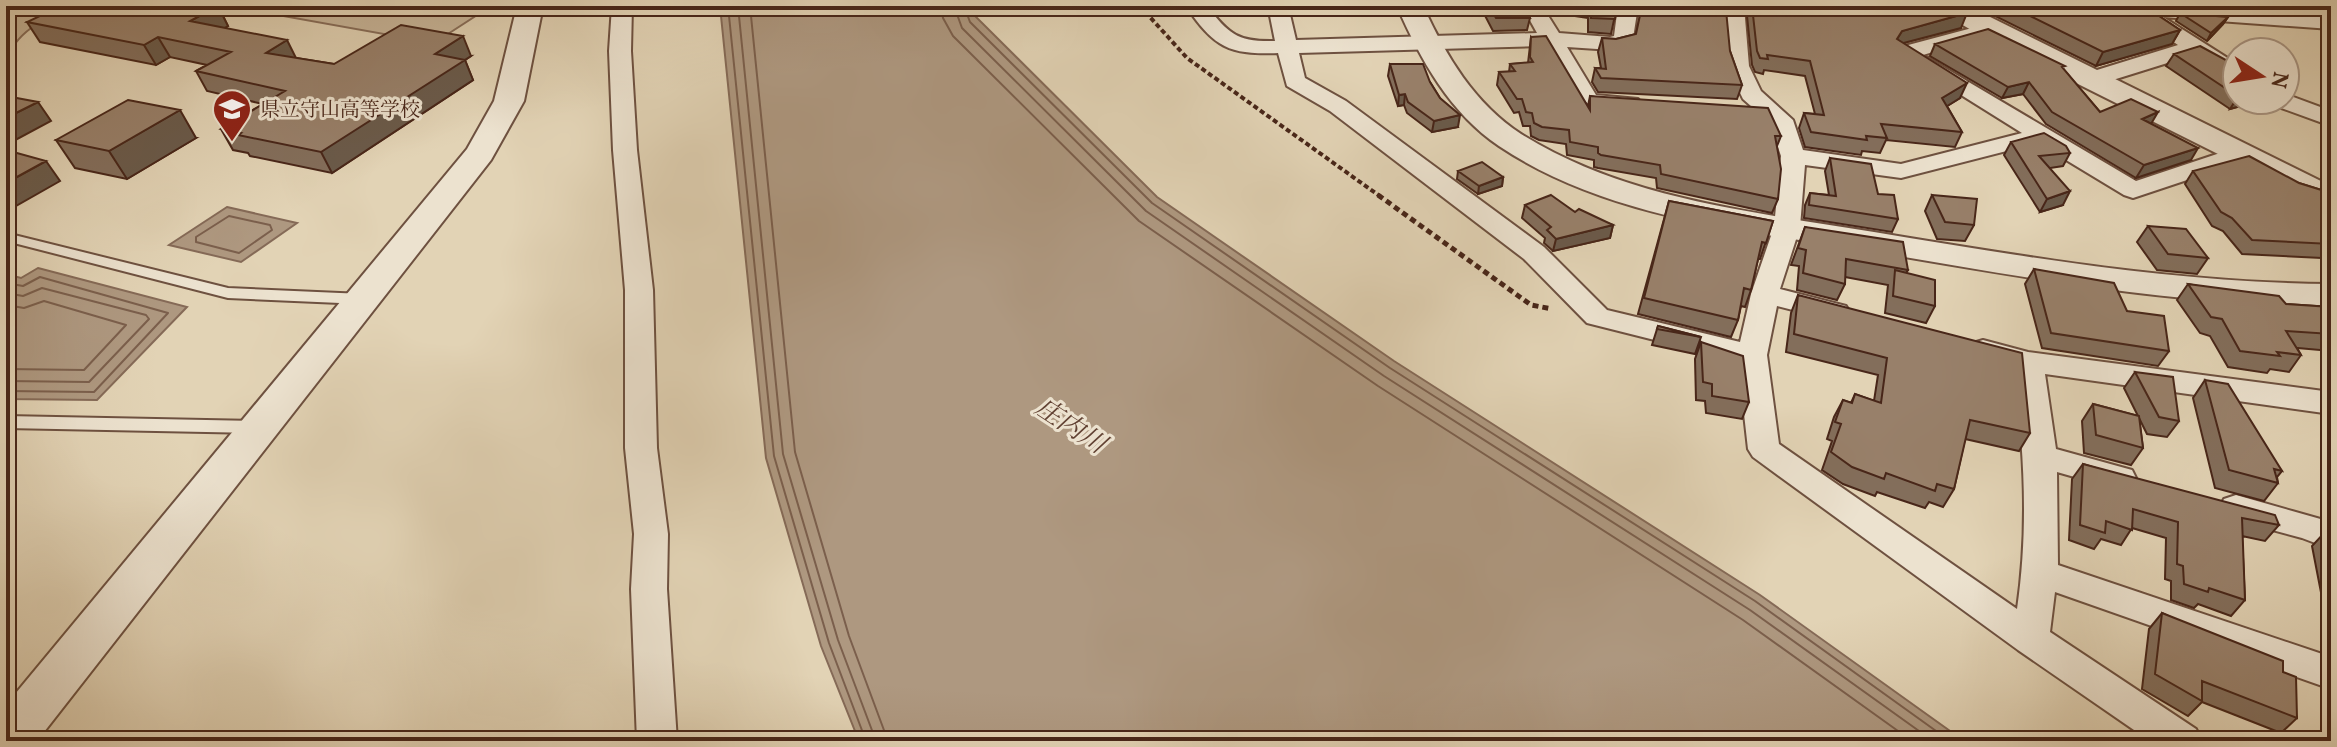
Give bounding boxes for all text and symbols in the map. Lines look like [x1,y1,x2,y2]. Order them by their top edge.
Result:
north arrow [2221,36,2301,116]
text: N [2261,69,2295,91]
school or university icon: 県立守山高等学校 [211,88,253,143]
place label: 県立守山高等学校 [260,97,420,125]
water label: 庄内川 [1027,390,1115,465]

